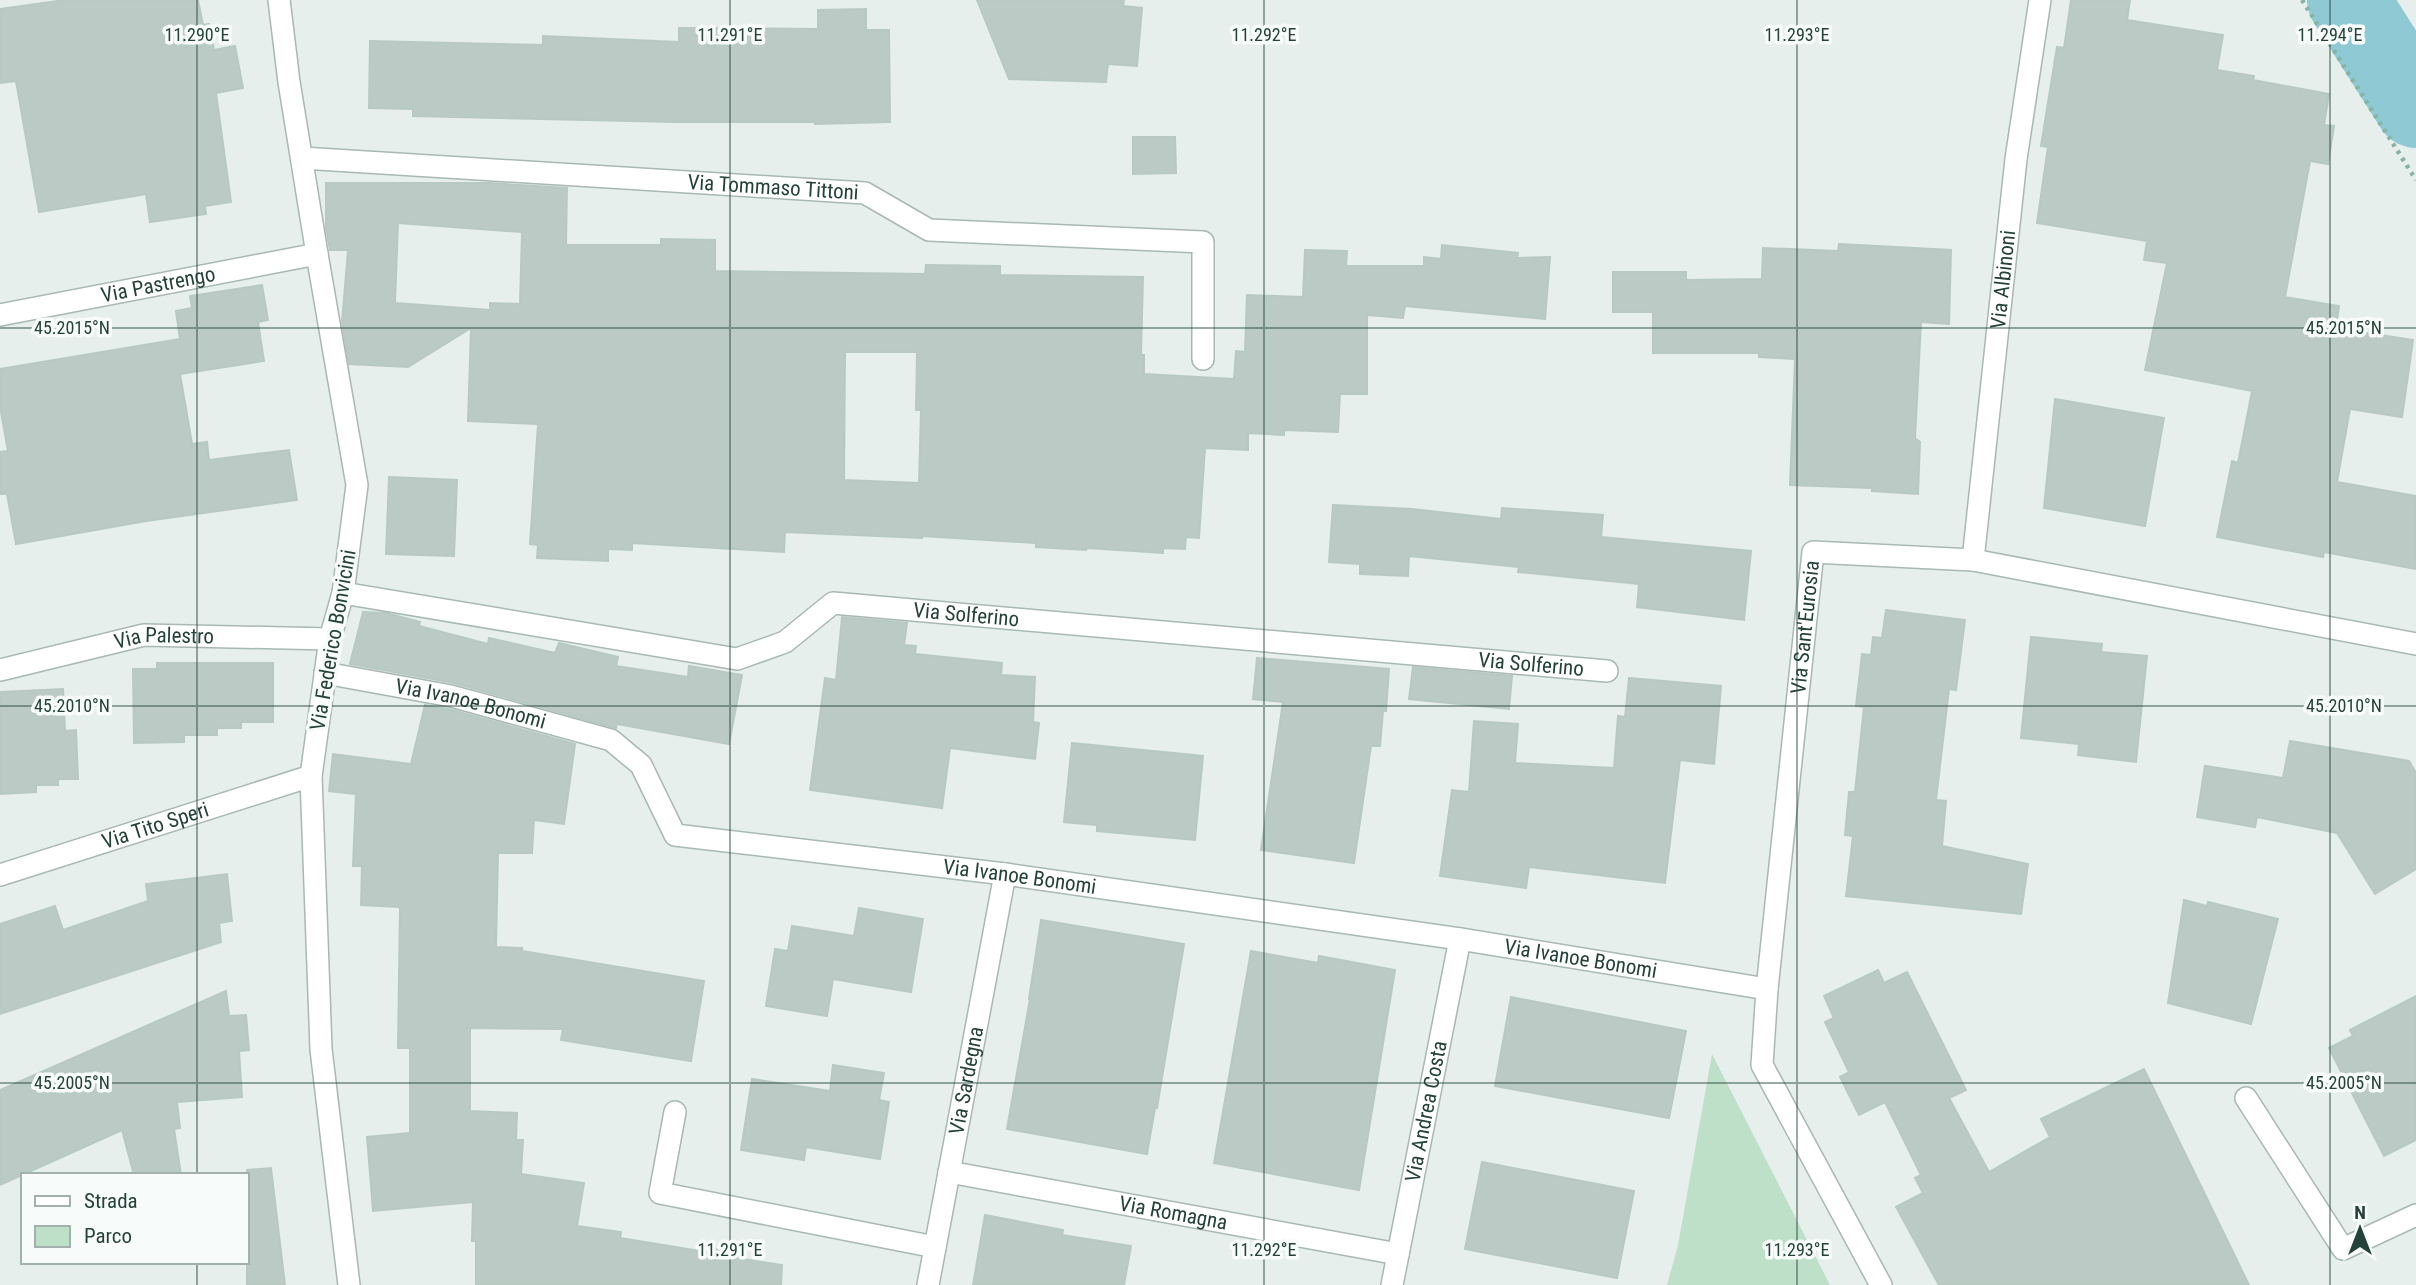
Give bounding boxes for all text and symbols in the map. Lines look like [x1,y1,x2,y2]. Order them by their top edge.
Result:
text: 11.290°E [165,24,229,45]
text: 11.291°E [698,24,762,45]
text: 11.292°E [1232,24,1296,45]
text: 11.293°E [1765,24,1829,45]
text: 11.294°E [2298,24,2362,45]
street label: Via Tommaso Tittoni [687,170,859,205]
street label: Via Albinoni [1986,229,2020,330]
street label: Via Pastrengo [99,262,217,307]
text: 45.2015°N [34,317,110,338]
text: 45.2015°N [2306,317,2382,338]
street label: Via Federico Bonvicini [305,548,361,732]
street label: Via Sant'Eurosia [1786,559,1824,695]
street label: Via Solferino [912,598,1020,631]
street label: Via Palestro [112,623,214,654]
street label: Via Solferino [1477,648,1585,681]
street label: Via Ivanoe Bonomi [393,674,549,734]
text: 45.2010°N [34,695,110,716]
text: 45.2010°N [2306,695,2382,716]
street label: Via Tito Speri [99,797,212,854]
street label: Via Ivanoe Bonomi [942,855,1098,899]
street label: Via Ivanoe Bonomi [1502,934,1659,983]
street label: Via Sardegna [944,1025,988,1137]
street label: Via Andrea Costa [1401,1039,1452,1184]
text: 45.2005°N [34,1072,110,1093]
text: 45.2005°N [2306,1072,2382,1093]
legend [21,1173,248,1264]
text: Strada [84,1189,138,1213]
street label: Via Romagna [1117,1191,1229,1235]
north arrow [2325,1194,2395,1264]
text: N [2354,1201,2366,1224]
text: Parco [84,1224,132,1248]
text: 11.291°E [698,1239,762,1260]
text: 11.292°E [1232,1239,1296,1260]
text: 11.293°E [1765,1239,1829,1260]

